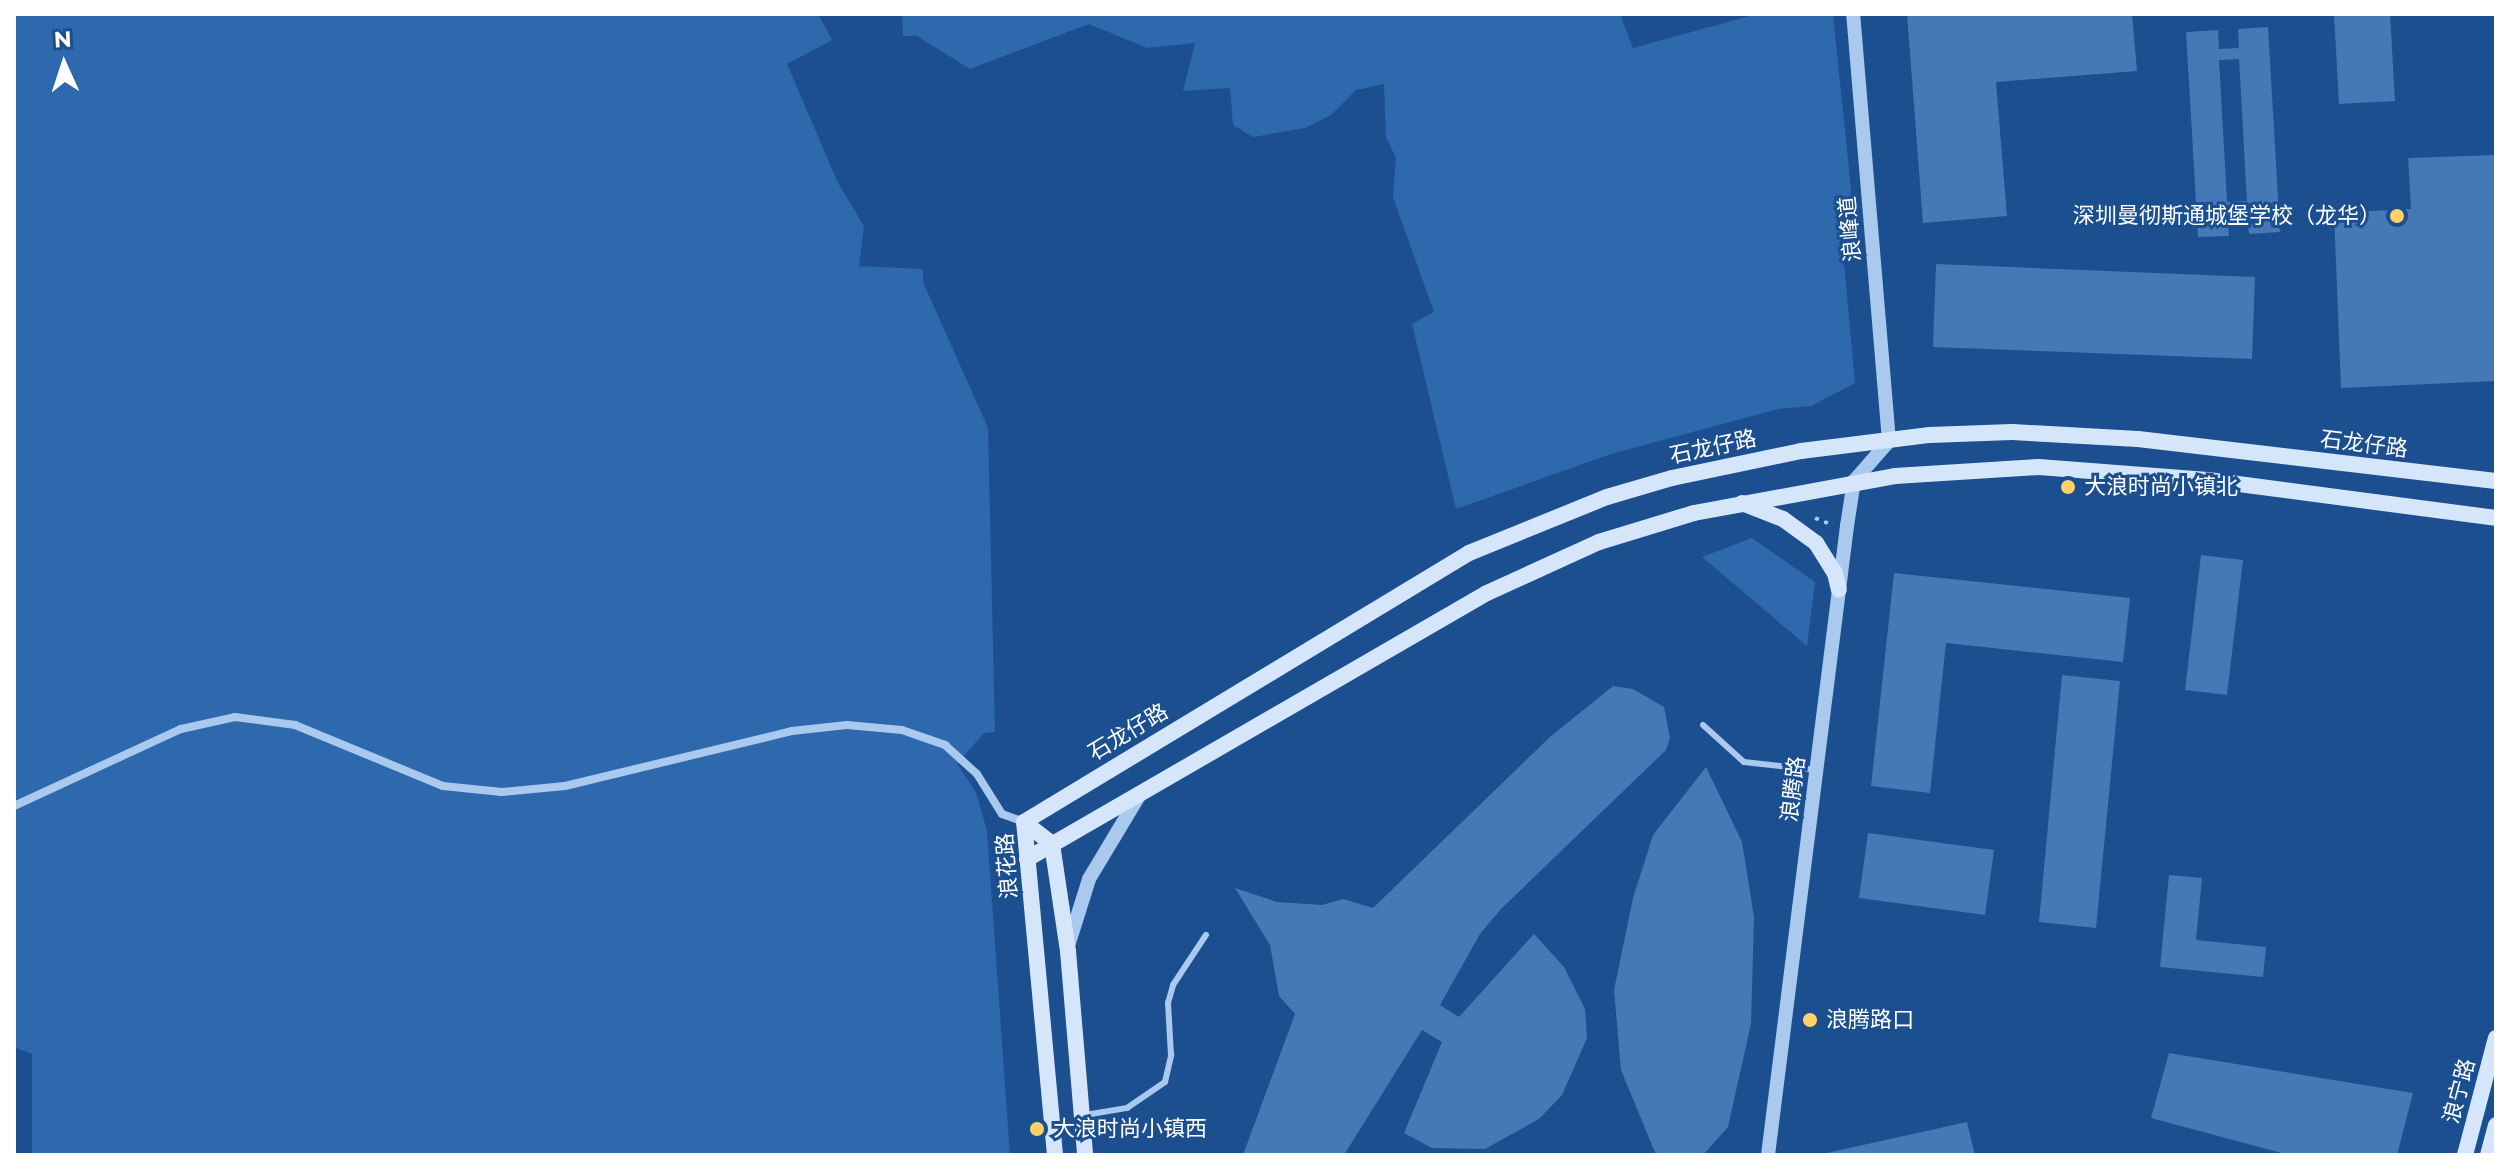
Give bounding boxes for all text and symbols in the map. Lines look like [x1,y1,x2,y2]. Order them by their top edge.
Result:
north arrow [24,24,104,104]
text: N [53,26,72,53]
street label: 浪峰道 [1834,195,1866,263]
place label: 深圳曼彻斯通城堡学校（龙华） [2073,203,2381,229]
marker: 深圳曼彻斯通城堡学校（龙华） [2388,207,2406,225]
street label: 石龙仔路 [1667,425,1759,469]
street label: 石龙仔路 [2319,426,2409,462]
place label: 大浪时尚小镇北 [2084,474,2238,500]
marker: 大浪时尚小镇北 [2059,478,2077,496]
street label: 石龙仔路 [1083,698,1173,766]
street label: 浪腾路 [1776,755,1810,823]
street label: 浪花路 [992,832,1022,900]
place label: 浪腾路口 [1826,1007,1914,1033]
marker: 浪腾路口 [1801,1011,1819,1029]
street label: 浪宁路 [2438,1056,2480,1126]
place label: 大浪时尚小镇西 [1053,1116,1207,1142]
marker: 大浪时尚小镇西 [1028,1120,1046,1138]

